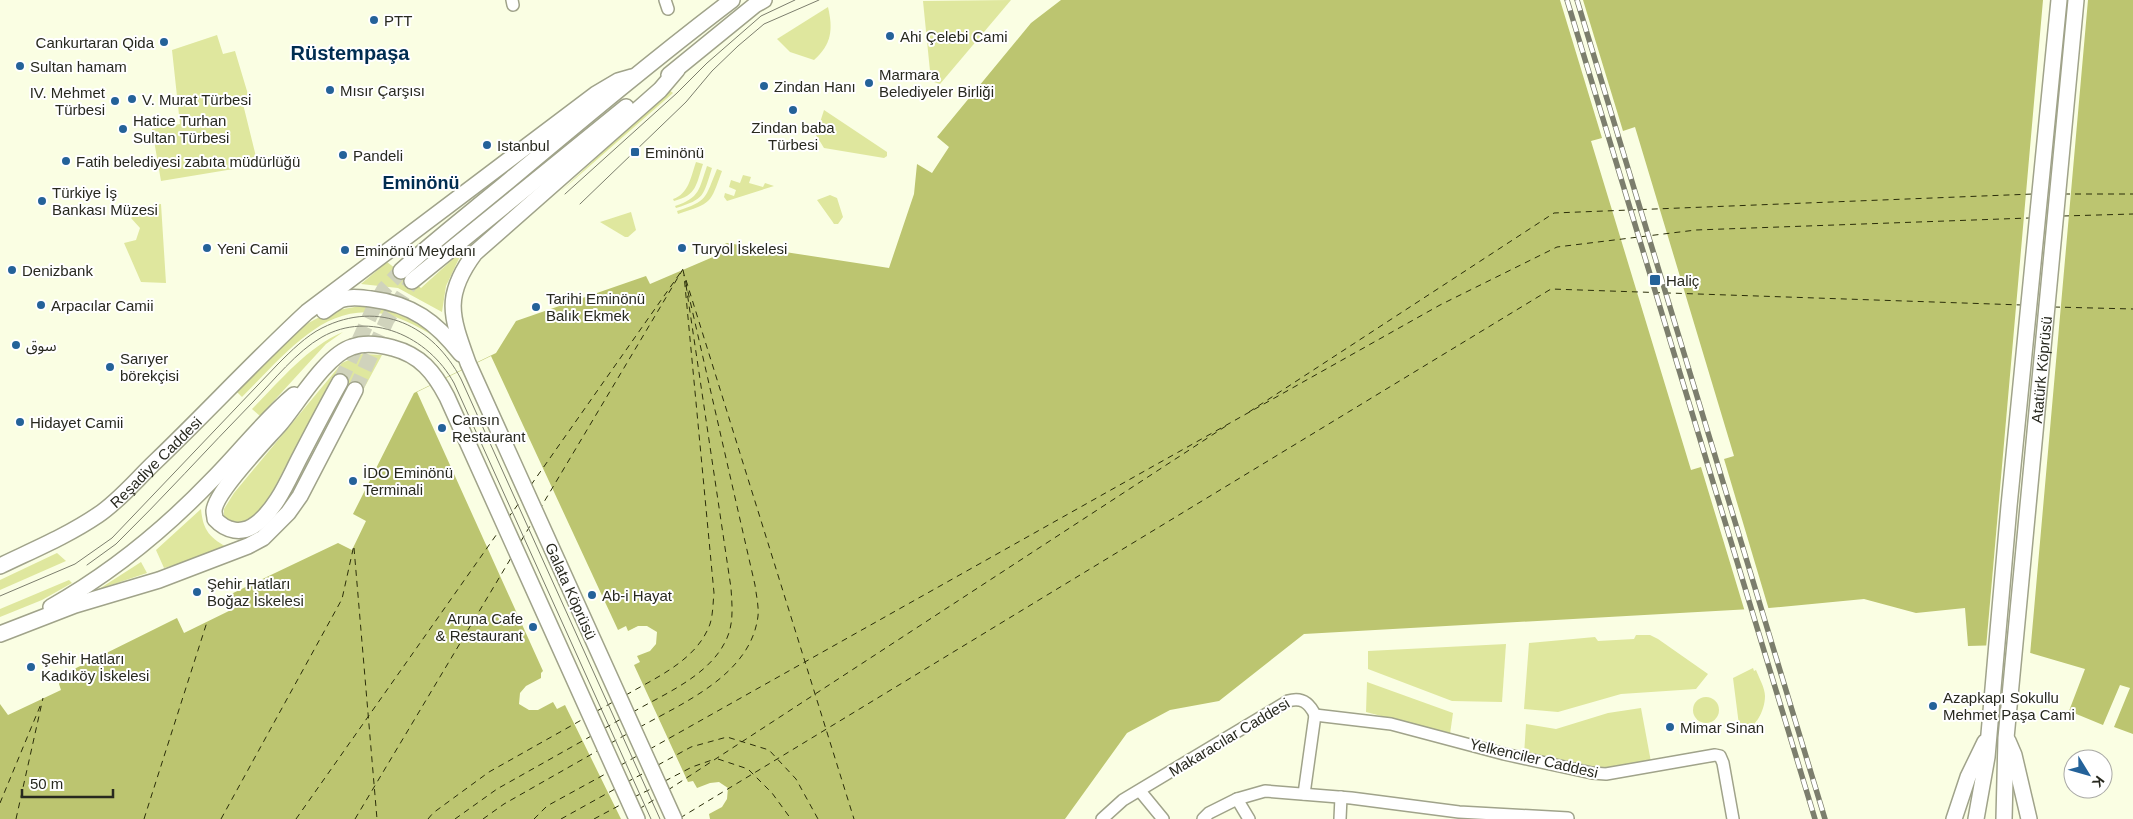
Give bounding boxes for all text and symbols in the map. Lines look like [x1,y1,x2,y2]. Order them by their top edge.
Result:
place label: PTT [384,12,412,29]
marker: PTT [368,14,380,26]
place label: Ahi Çelebi Cami [900,28,1008,45]
marker: Ahi Çelebi Cami [884,30,896,42]
place label: Cankurtaran Qida [36,34,155,51]
marker: Cankurtaran Qida [158,36,170,48]
district label: Rüstempaşa [291,42,410,64]
place label: Sultan hamam [30,58,127,75]
marker: Sultan hamam [14,60,26,72]
place label: Marmara Belediyeler Birliği [879,66,994,100]
marker: Marmara Belediyeler Birliği [863,77,875,89]
place label: Zindan Hanı [774,78,856,95]
marker: Zindan Hanı [758,80,770,92]
place label: Mısır Çarşısı [340,82,425,99]
place label: IV. Mehmet Türbesi [30,84,106,118]
marker: Mısır Çarşısı [324,84,336,96]
place label: V. Murat Türbesi [142,91,251,108]
marker: V. Murat Türbesi [126,93,138,105]
marker: IV. Mehmet Türbesi [109,95,121,107]
marker: Zindan baba Türbesi [787,104,799,116]
place label: Hatice Turhan Sultan Türbesi [133,112,229,146]
place label: Zindan baba Türbesi [751,119,835,153]
marker: Hatice Turhan Sultan Türbesi [117,123,129,135]
place label: Istanbul [497,137,550,154]
marker: Istanbul [481,139,493,151]
place label: Eminönü [645,144,704,161]
marker: Eminönü [629,146,641,158]
place label: Pandeli [353,147,403,164]
marker: Pandeli [337,149,349,161]
place label: Fatih belediyesi zabıta müdürlüğü [76,153,300,170]
marker: Fatih belediyesi zabıta müdürlüğü [60,155,72,167]
district label: Eminönü [383,173,460,193]
place label: Türkiye İş Bankası Müzesi [52,184,158,218]
marker: Türkiye İş Bankası Müzesi [36,195,48,207]
place label: Yeni Camii [217,240,288,257]
place label: Turyol İskelesi [692,240,787,257]
marker: Yeni Camii [201,242,213,254]
place label: Eminönü Meydanı [355,242,476,259]
marker: Turyol İskelesi [676,242,688,254]
marker: Eminönü Meydanı [339,244,351,256]
place label: Denizbank [22,262,93,279]
marker: Denizbank [6,264,18,276]
place label: Haliç [1666,272,1700,289]
marker: Haliç [1648,273,1662,287]
place label: Tarihi Eminönü Balık Ekmek [546,290,645,324]
place label: Arpacılar Camii [51,297,154,314]
marker: Arpacılar Camii [35,299,47,311]
marker: Tarihi Eminönü Balık Ekmek [530,301,542,313]
street label: Atatürk Köprüsü [2027,315,2054,424]
place label: سوق [26,337,57,355]
marker: سوق [10,339,22,351]
place label: Sarıyer börekçisi [120,350,179,384]
marker: Sarıyer börekçisi [104,361,116,373]
place label: Cansın Restaurant [452,411,526,445]
street label: Reşadiye Caddesi [106,413,205,511]
place label: Hidayet Camii [30,414,123,431]
marker: Hidayet Camii [14,416,26,428]
marker: Cansın Restaurant [436,422,448,434]
place label: İDO Eminönü Terminali [363,464,453,498]
marker: İDO Eminönü Terminali [347,475,359,487]
street label: Galata Köprüsü [542,540,600,642]
place label: Şehir Hatları Boğaz İskelesi [207,575,304,609]
marker: Şehir Hatları Boğaz İskelesi [191,586,203,598]
place label: Ab-i Hayat [602,587,673,604]
marker: Ab-i Hayat [586,589,598,601]
place label: Aruna Cafe & Restaurant [435,610,524,644]
marker: Aruna Cafe & Restaurant [527,621,539,633]
place label: Şehir Hatları Kadıköy İskelesi [41,650,149,684]
marker: Şehir Hatları Kadıköy İskelesi [25,661,37,673]
place label: Azapkapı Sokullu Mehmet Paşa Cami [1943,689,2075,723]
street label: Makaracılar Caddesi [1166,694,1292,780]
marker: Azapkapı Sokullu Mehmet Paşa Cami [1927,700,1939,712]
place label: Mimar Sinan [1680,719,1764,736]
marker: Mimar Sinan [1664,721,1676,733]
street label: Yelkenciler Caddesi [1468,735,1600,781]
north arrow [2063,749,2113,799]
scale bar [22,766,114,798]
text: K [2089,773,2108,791]
text: 50 m [30,775,63,792]

